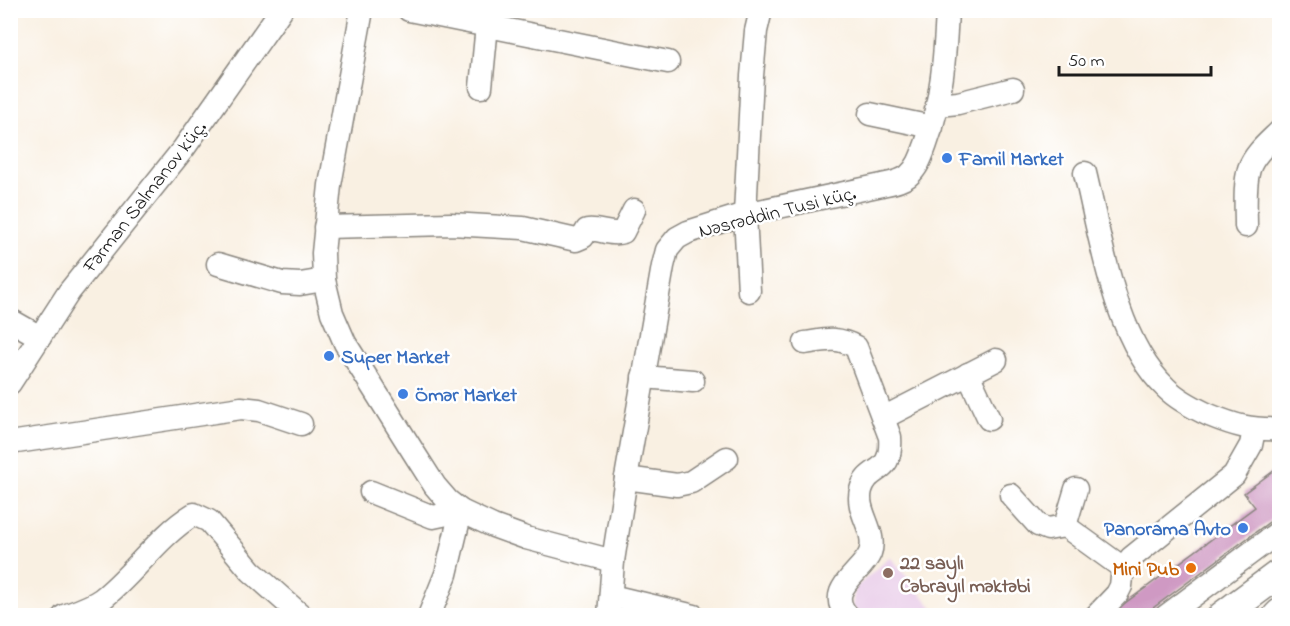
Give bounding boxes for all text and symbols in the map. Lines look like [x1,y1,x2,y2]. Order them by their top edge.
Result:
scale bar [1059,39,1210,77]
text: 50 m [1068,49,1105,75]
street label: Fərman Salmanov küç. [77,115,215,281]
place label: Famil Market [958,146,1064,175]
marker: Famil Market [940,151,954,165]
street label: Nəsrəddin Tusi küç. [696,180,859,247]
place label: Super Market [341,344,450,373]
marker: Super Market [322,349,336,363]
place label: Ömər Market [415,382,517,411]
marker: Ömər Market [396,387,410,401]
place label: Panorama Avto [1104,516,1231,545]
marker: Panorama Avto [1236,521,1250,535]
place label: 22 saylı Cəbrayıl məktəbi [899,550,1031,603]
place label: Mini Pub [1112,556,1179,585]
marker: Mini Pub [1184,561,1198,575]
marker: 22 saylı Cəbrayıl məktəbi [881,566,895,580]

